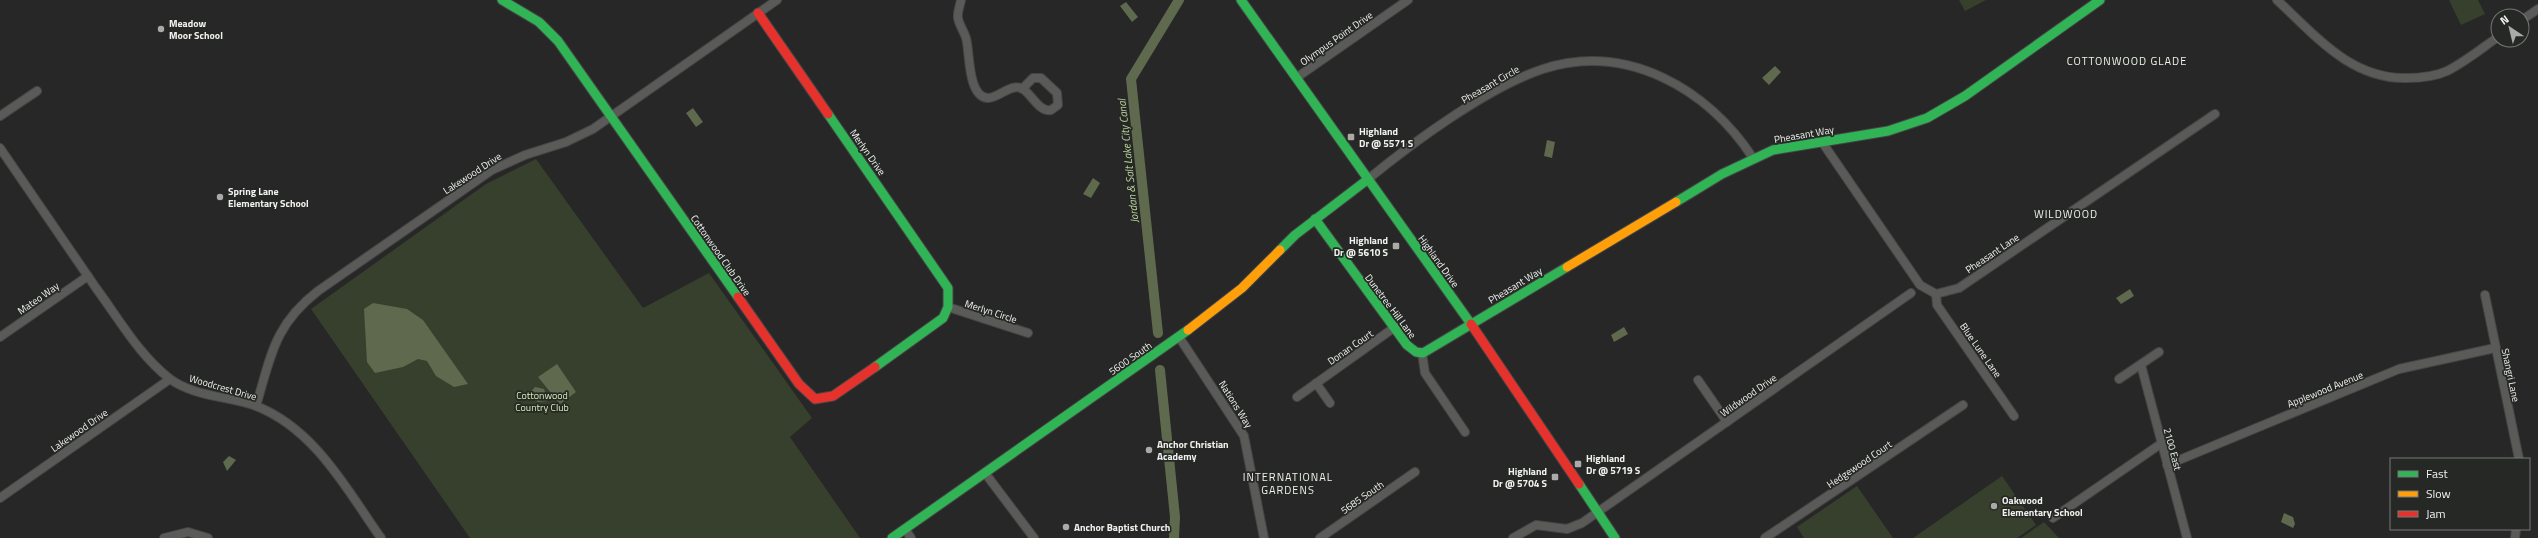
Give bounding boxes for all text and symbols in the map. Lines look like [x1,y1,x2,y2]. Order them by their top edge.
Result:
street label: Olympus Point Drive [1297,8,1376,69]
north arrow [2490,8,2530,48]
text: N [2497,11,2512,29]
place label: Meadow Moor School [169,16,223,43]
marker: Meadow Moor School [156,24,166,34]
district label: COTTONWOOD GLADE [2067,53,2187,69]
street label: Pheasant Circle [1458,62,1522,107]
water label: Jordan & Salt Lake City Canal [1113,97,1142,224]
street label: Pheasant Way [1773,122,1835,147]
place label: Highland Dr @ 5571 S [1359,124,1414,151]
street label: Merlyn Drive [846,126,889,178]
marker: Highland Dr @ 5571 S [1346,132,1356,142]
street label: Lakewood Drive [440,149,504,198]
place label: Spring Lane Elementary School [228,184,309,211]
marker: Spring Lane Elementary School [215,192,225,202]
district label: WILDWOOD [2034,206,2098,222]
street label: Cottonwood Club Drive [687,212,754,299]
street label: Pheasant Lane [1962,230,2022,277]
street label: Highland Drive [1414,232,1463,291]
place label: Highland Dr @ 5610 S [1334,233,1389,260]
marker: Highland Dr @ 5610 S [1391,241,1401,251]
street label: Pheasant Way [1485,263,1545,307]
street label: Dunetree Hill Lane [1361,271,1420,342]
street label: Mateo Way [14,278,62,318]
street label: Merlyn Circle [963,296,1019,327]
street label: Blue Lune Lane [1956,320,2005,381]
street label: Donan Court [1324,326,1377,369]
street label: 5600 South [1106,338,1155,379]
street label: Shangri Lane [2498,347,2524,403]
street label: Applewood Avenue [2285,367,2365,412]
street label: Wildwood Drive [1717,370,1780,421]
street label: Woodcrest Drive [187,371,258,404]
street label: Nations Way [1215,378,1256,431]
park label: Cottonwood Country Club [515,388,569,415]
street label: Lakewood Drive [48,405,111,456]
street label: 2100 East [2160,426,2185,472]
place label: Anchor Christian Academy [1157,437,1229,464]
street label: Hedgewood Court [1824,437,1895,492]
marker: Anchor Christian Academy [1144,445,1154,455]
place label: Highland Dr @ 5719 S [1586,451,1641,478]
legend [2390,458,2530,530]
marker: Highland Dr @ 5719 S [1573,459,1583,469]
place label: Highland Dr @ 5704 S [1493,464,1548,491]
text: Fast [2426,464,2449,483]
district label: INTERNATIONAL GARDENS [1243,469,1333,498]
marker: Highland Dr @ 5704 S [1550,472,1560,482]
street label: 5685 South [1338,477,1387,518]
text: Slow [2426,484,2451,503]
place label: Oakwood Elementary School [2002,493,2083,520]
marker: Oakwood Elementary School [1989,501,1999,511]
text: Jam [2426,504,2446,523]
place label: Anchor Baptist Church [1074,520,1170,535]
marker: Anchor Baptist Church [1061,522,1071,532]

